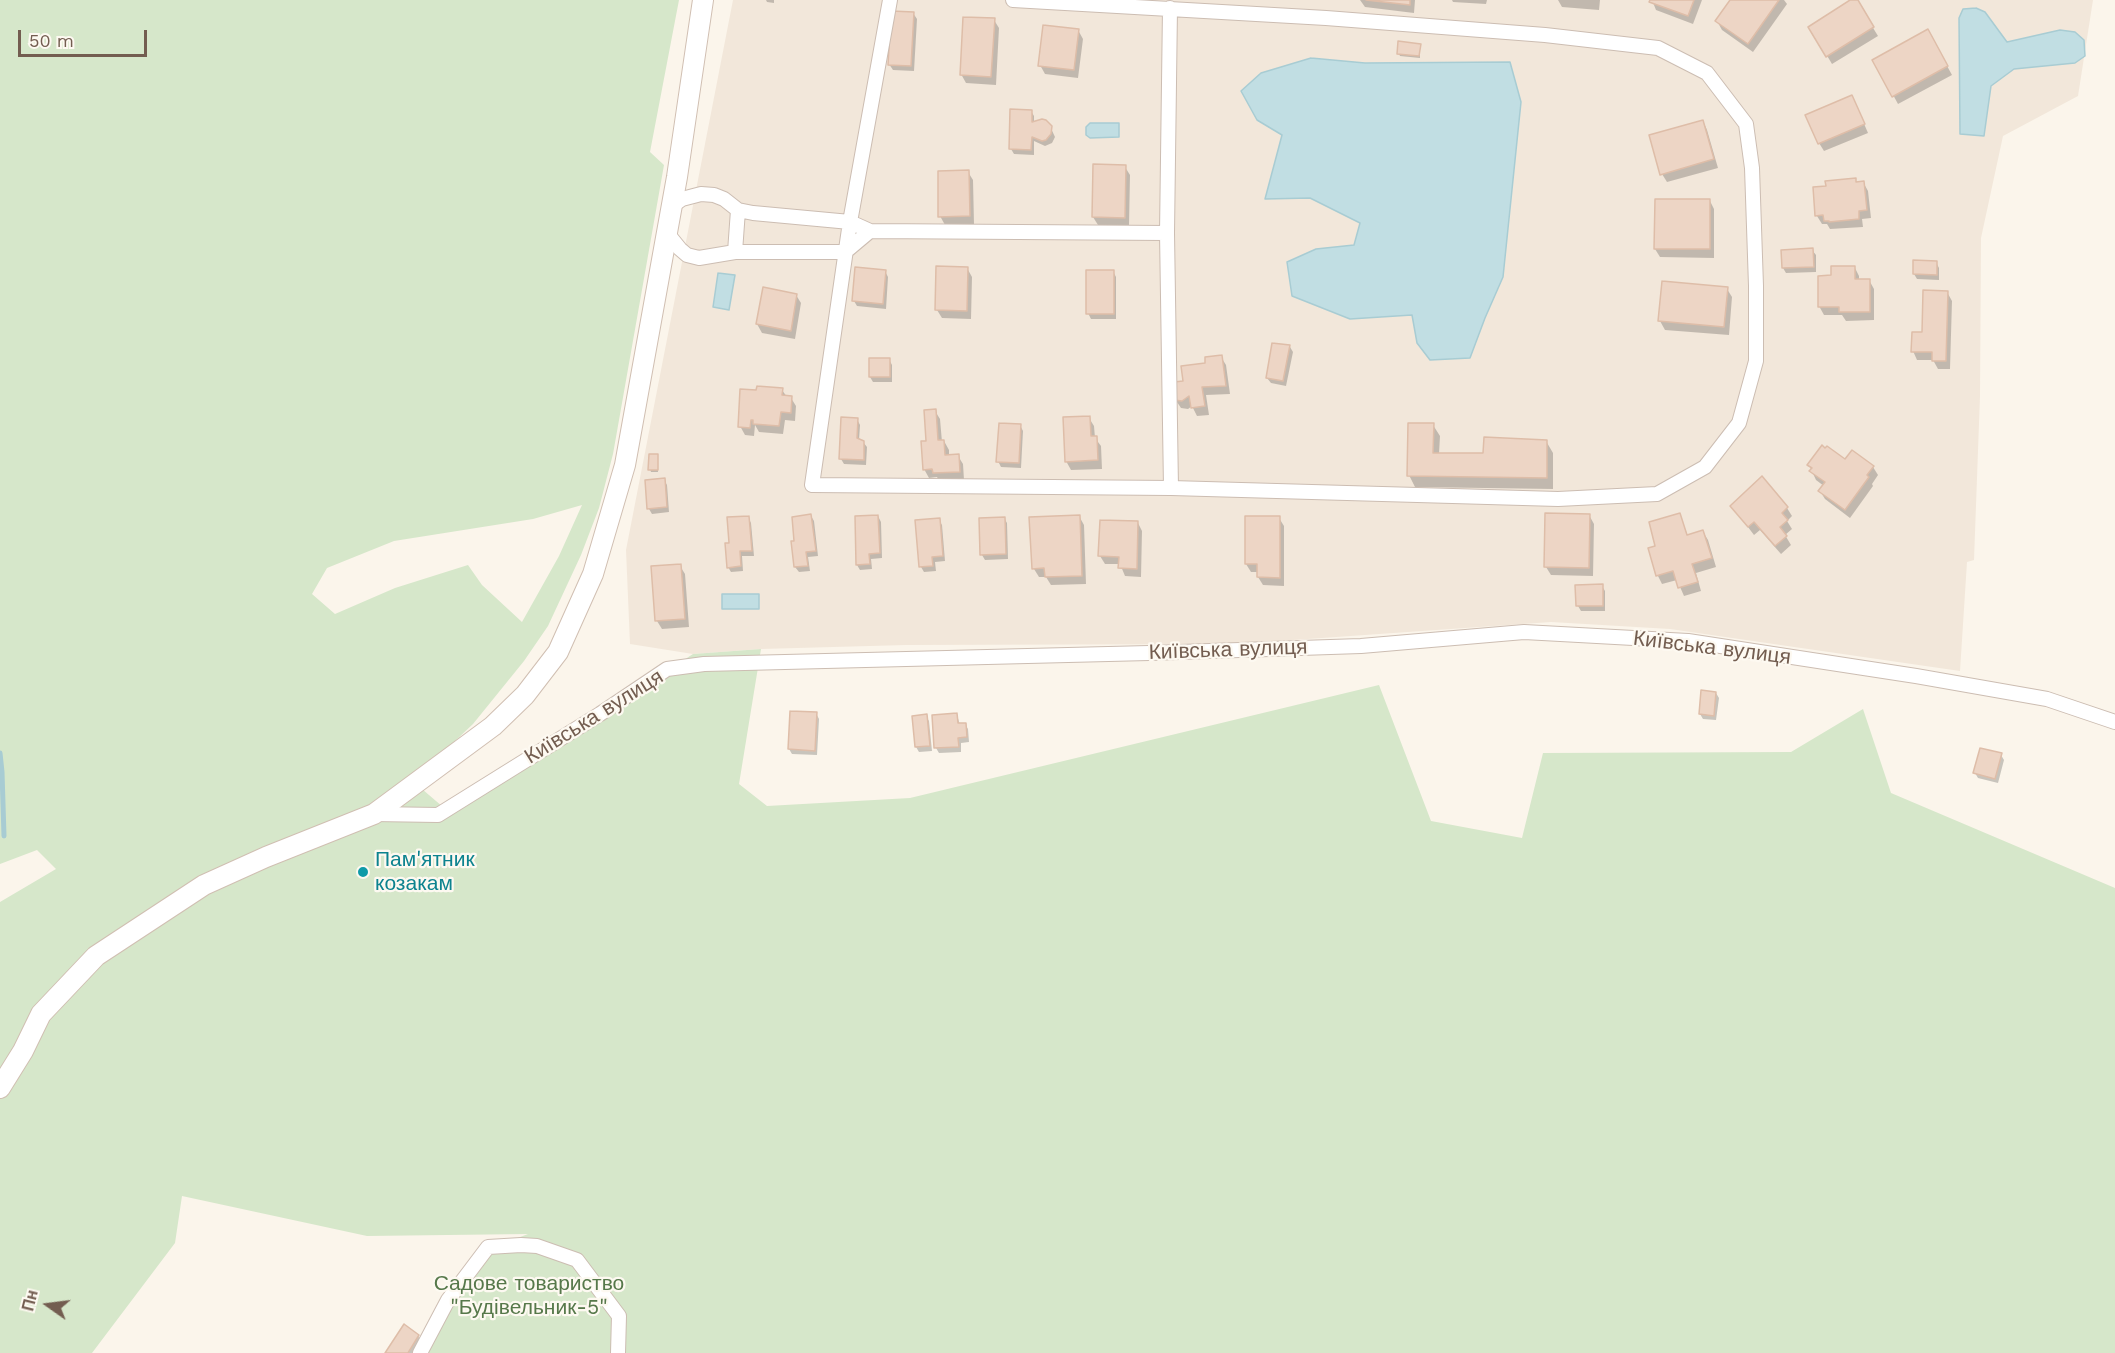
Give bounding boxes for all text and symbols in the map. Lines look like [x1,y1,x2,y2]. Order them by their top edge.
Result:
scale bar [21,18,150,56]
text: 50 m [29,30,74,51]
street label: Київська вулиця [1632,626,1792,670]
street label: Київська вулиця [1148,635,1308,665]
street label: Київська вулиця [520,664,668,770]
place label: Пам'ятник козакам [375,847,475,897]
marker: Пам'ятник козакам [356,865,370,879]
park label: Садове товариство "Будівельник-5" [434,1271,624,1321]
north arrow [18,1275,78,1335]
text: Пн [18,1288,42,1313]

